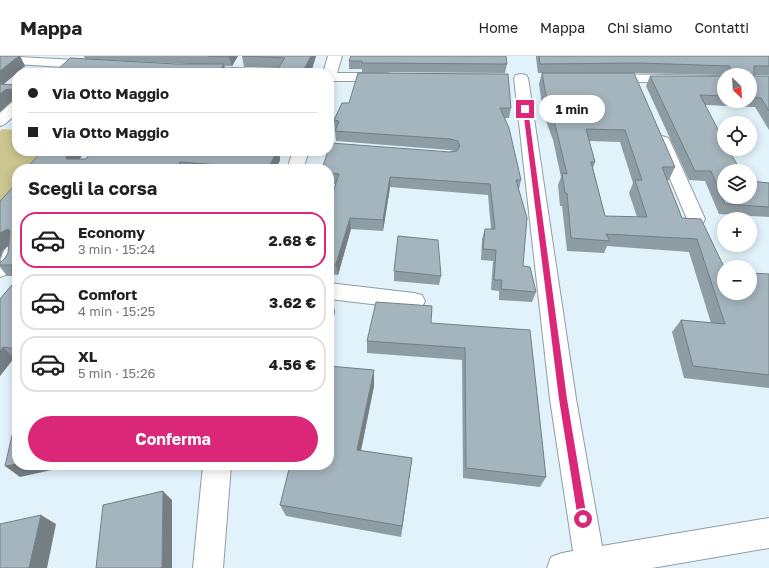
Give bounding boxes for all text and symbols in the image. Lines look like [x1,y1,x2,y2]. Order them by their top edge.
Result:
text: Mappa [20,16,82,39]
text: Home [479,19,518,36]
text: Mappa [540,19,585,36]
text: Chi siamo [607,19,672,36]
text: Contatti [694,19,749,36]
north arrow [717,68,757,108]
map controls [717,68,757,300]
text: Via Otto Maggio [52,84,169,102]
callout: 1 min [539,95,605,123]
route end [516,100,534,118]
text: 1 min [556,101,588,117]
button: locate [717,116,757,156]
text: Via Otto Maggio [52,123,169,141]
button: layers [717,164,757,204]
text: Scegli la corsa [28,177,157,199]
button: + [717,212,757,252]
icon: car [30,222,66,258]
text: Economy [78,223,145,241]
text: 2.68 € [269,231,316,249]
text: 3 min · 15:24 [78,241,155,257]
button: − [717,260,757,300]
icon: car [30,284,66,320]
text: Comfort [78,285,137,303]
text: 3.62 € [269,293,316,311]
text: 4 min · 15:25 [78,303,155,319]
icon: car [30,346,66,382]
text: XL [78,347,97,365]
text: 4.56 € [269,355,316,373]
text: 5 min · 15:26 [78,365,155,381]
button: Conferma [28,416,318,462]
route start [574,510,592,528]

